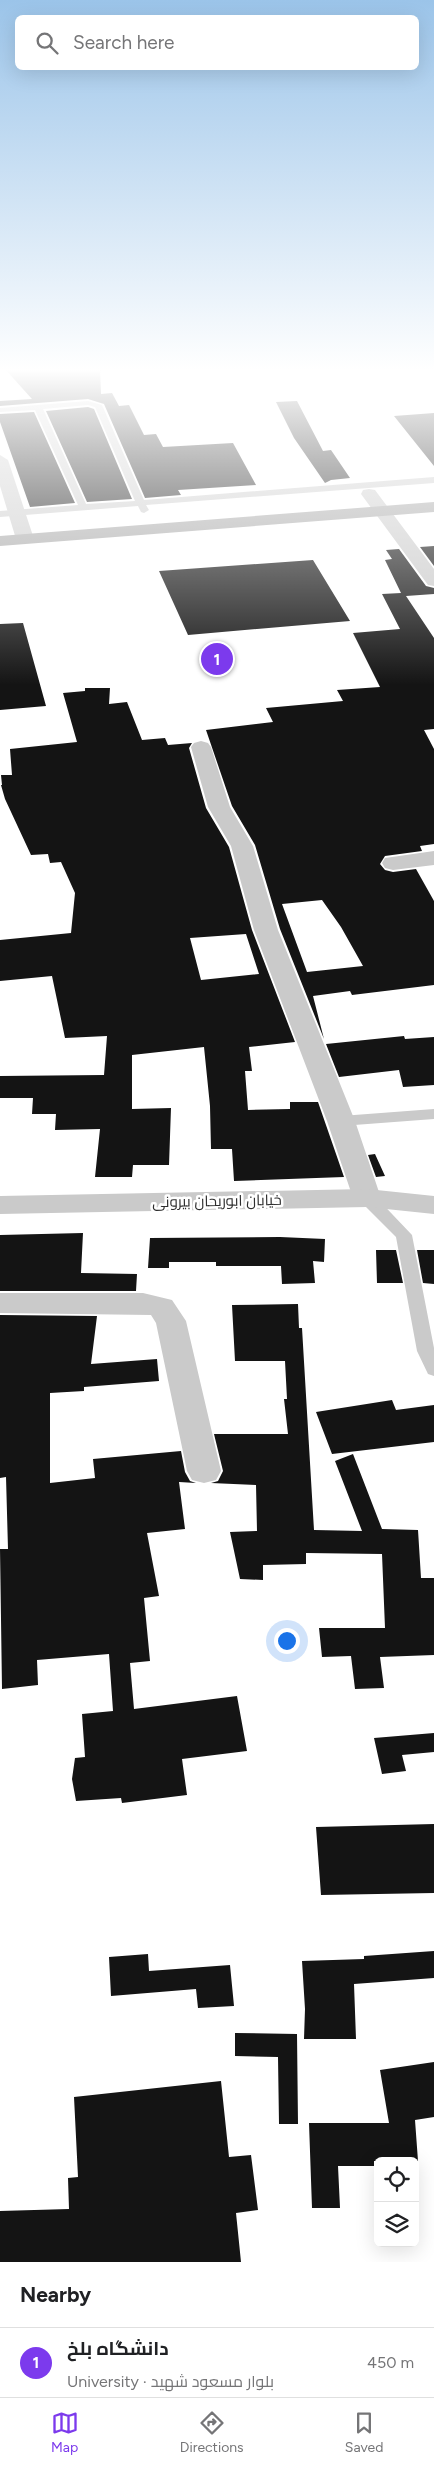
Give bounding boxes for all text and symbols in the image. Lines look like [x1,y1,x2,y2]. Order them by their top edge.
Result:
search box [15,15,419,70]
icon: search [33,29,61,57]
text: Search here [73,31,175,54]
pin: 1 [201,640,233,678]
street label: خیابان ابوریحان بیرونی [152,1191,282,1212]
your location [274,1628,300,1654]
map controls [374,2157,419,2247]
button: locate [374,2157,419,2202]
button: layers [374,2202,419,2247]
text: Nearby [20,2282,91,2307]
text: دانشگاه بلخ [67,2337,169,2360]
text: 1 [33,2353,39,2372]
text: 450 m [367,2353,414,2372]
text: University · بلوار مسعود شهید [67,2372,274,2391]
tab: Map [51,2409,79,2456]
tab: Directions [180,2409,244,2456]
tab: Saved [345,2409,383,2456]

